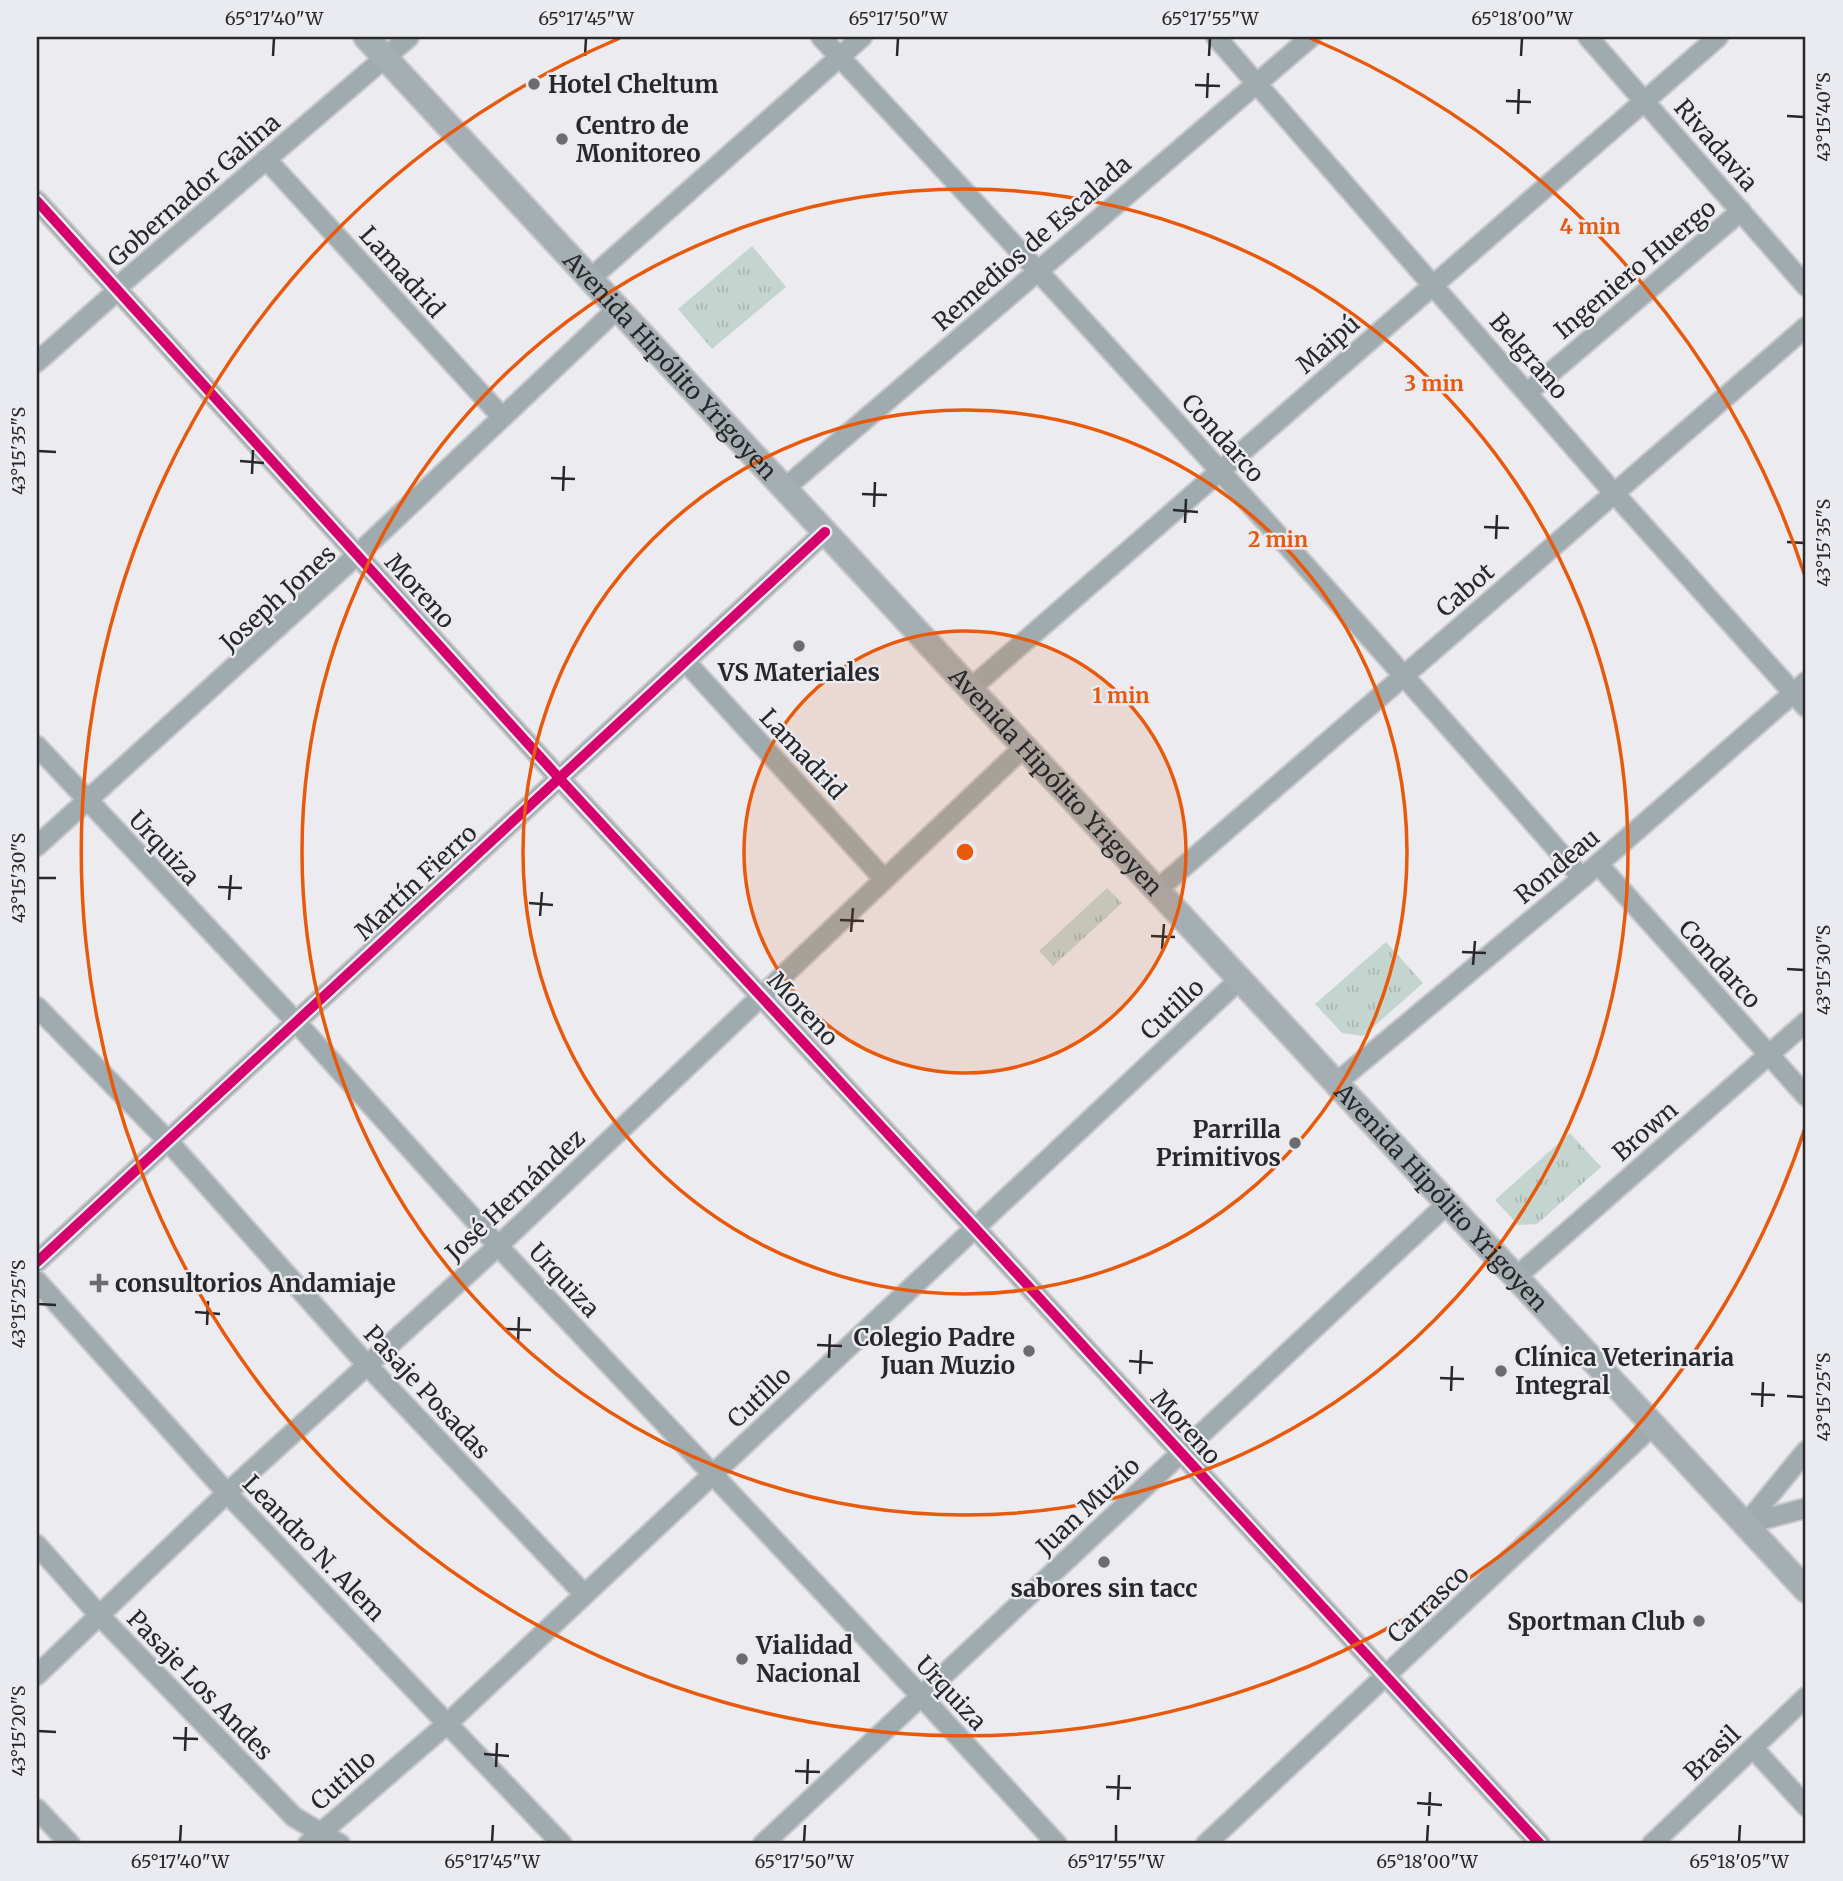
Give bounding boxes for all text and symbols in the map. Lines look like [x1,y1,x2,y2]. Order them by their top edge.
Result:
text: 65°17'40"W [225,7,324,30]
text: 65°17'45"W [538,7,635,30]
text: 65°17'50"W [848,7,949,30]
text: 65°17'55"W [1161,7,1260,30]
text: 65°18'00"W [1471,7,1574,30]
place label: Hotel Cheltum [548,69,718,100]
text: 43°15'40"S [1812,72,1835,162]
marker: Hotel Cheltum [526,76,542,92]
street label: Rivadavia [1668,93,1765,198]
street label: Gobernador Galina [101,107,287,273]
place label: Centro de Monitoreo [576,110,701,169]
marker: Centro de Monitoreo [554,131,570,147]
street label: Remedios de Escalada [926,148,1138,338]
street label: Ingeniero Huergo [1548,192,1722,346]
text: 4 min [1560,213,1620,240]
street label: Lamadrid [353,220,451,324]
street label: Avenida Hipólito Yrigoyen [556,244,784,486]
street label: Belgrano [1483,306,1575,406]
street label: Maipú [1290,308,1366,380]
text: 3 min [1404,370,1464,397]
street label: Condarco [1175,387,1271,489]
text: 43°15'35"S [7,407,30,495]
text: 43°15'35"S [1812,499,1835,587]
text: 2 min [1248,526,1308,553]
street label: Joseph Jones [213,538,342,659]
street label: Moreno [378,547,462,635]
street label: Cabot [1430,556,1501,624]
marker: VS Materiales [791,638,807,654]
place label: VS Materiales [717,657,880,688]
street label: Avenida Hipólito Yrigoyen [942,660,1170,902]
text: 1 min [1092,682,1150,709]
street label: Lamadrid [753,702,853,806]
street label: Urquiza [122,804,206,892]
street label: Martín Fierro [348,817,484,947]
street label: Rondeau [1508,822,1606,910]
text: 43°15'30"S [7,832,30,923]
centre of rings [953,840,977,864]
street label: Condarco [1672,913,1768,1015]
text: 43°15'30"S [1812,924,1835,1015]
street label: Moreno [761,966,845,1052]
street label: Cutillo [1134,972,1210,1046]
street label: Avenida Hipólito Yrigoyen [1327,1076,1555,1318]
street label: Brown [1606,1094,1684,1168]
place label: Parrilla Primitivos [1156,1114,1281,1173]
street label: José Hernández [438,1122,591,1268]
marker: Parrilla Primitivos [1287,1135,1303,1151]
street label: Urquiza [522,1236,606,1324]
text: 43°15'25"S [7,1259,30,1349]
place label: consultorios Andamiaje [115,1268,396,1299]
marker: consultorios Andamiaje [89,1273,109,1293]
street label: Pasaje Posadas [357,1319,497,1465]
place label: Colegio Padre Juan Muzio [854,1322,1015,1381]
place label: Clínica Veterinaria Integral [1515,1342,1734,1401]
marker: Colegio Padre Juan Muzio [1021,1343,1037,1359]
text: 43°15'25"S [1812,1352,1835,1442]
street label: Cutillo [721,1360,797,1434]
marker: Clínica Veterinaria Integral [1493,1363,1509,1379]
street label: Moreno [1144,1383,1228,1471]
street label: Juan Muzio [1029,1450,1146,1562]
street label: Leandro N. Alem [236,1468,392,1628]
marker: sabores sin tacc [1096,1554,1112,1570]
street label: Carrasco [1381,1558,1475,1650]
place label: sabores sin tacc [1010,1573,1198,1604]
street label: Pasaje Los Andes [120,1603,280,1767]
place label: Sportman Club [1507,1606,1685,1637]
marker: Sportman Club [1691,1613,1707,1629]
place label: Vialidad Nacional [755,1630,860,1689]
street label: Urquiza [909,1649,993,1737]
marker: Vialidad Nacional [734,1651,750,1667]
text: 43°15'20"S [7,1685,30,1776]
street label: Brasil [1677,1719,1747,1787]
street label: Cutillo [304,1743,382,1817]
text: 65°17'40"W [131,1850,230,1873]
text: 65°17'45"W [444,1850,541,1873]
text: 65°17'50"W [754,1850,855,1873]
text: 65°17'55"W [1067,1850,1166,1873]
text: 65°18'00"W [1376,1850,1479,1873]
text: 65°18'05"W [1689,1850,1790,1873]

